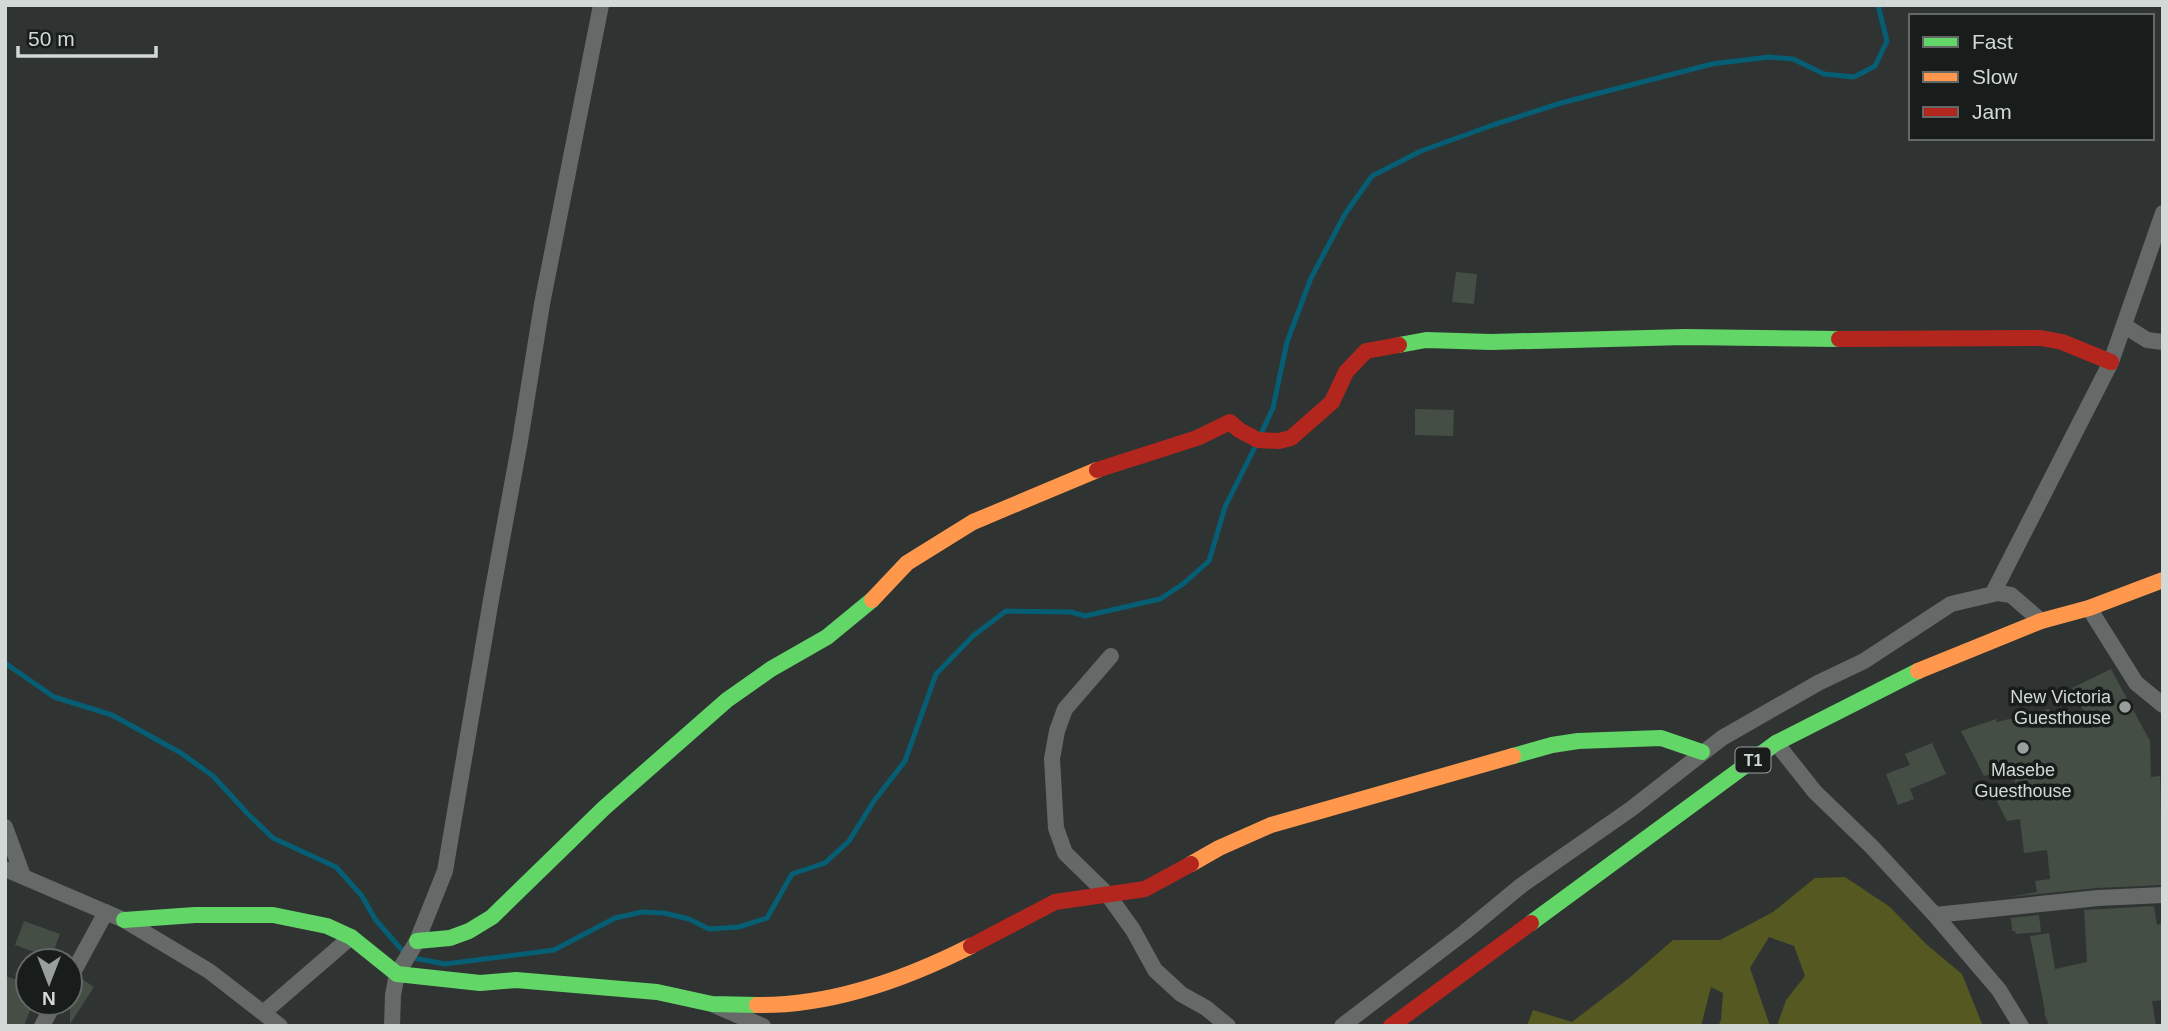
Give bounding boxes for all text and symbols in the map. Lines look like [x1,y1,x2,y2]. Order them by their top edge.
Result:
scale bar [18,14,156,58]
legend [1909,14,2154,140]
text: 50 m [28,27,75,50]
text: Fast [1972,30,2013,53]
text: Slow [1972,65,2018,88]
text: Jam [1972,100,2012,123]
place label: New Victoria Guesthouse [2010,687,2112,728]
marker: New Victoria Guesthouse [2117,699,2133,715]
marker: Masebe Guesthouse [2015,740,2031,756]
road number: T1 [1736,748,1770,772]
place label: Masebe Guesthouse [1974,760,2072,801]
north arrow [14,947,84,1017]
text: N [42,988,56,1009]

